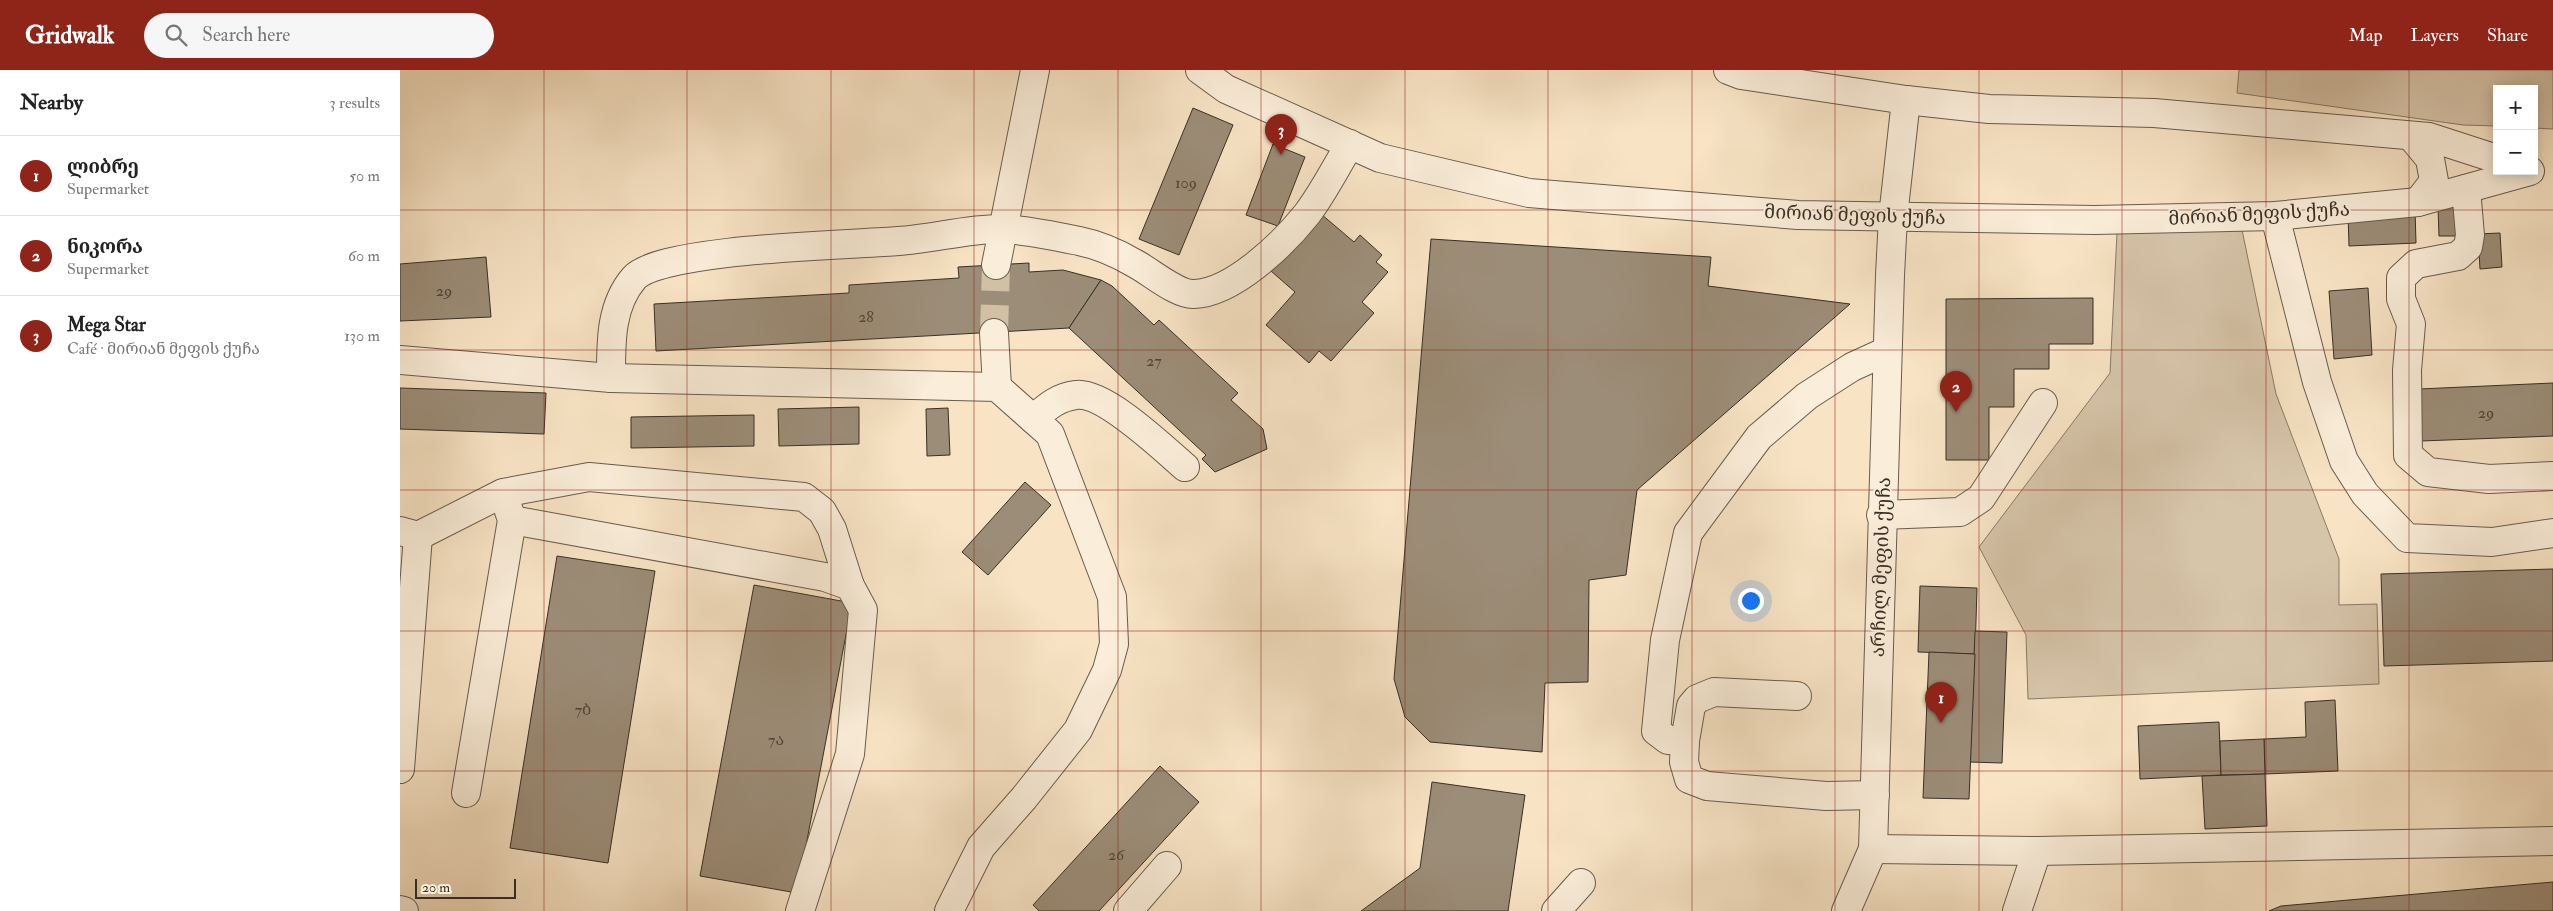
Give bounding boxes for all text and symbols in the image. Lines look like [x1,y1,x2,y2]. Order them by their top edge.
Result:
search box [144,13,494,58]
text: Gridwalk [25,20,114,51]
icon: search [162,21,190,49]
text: Search here [202,23,290,47]
text: Map [2349,24,2383,47]
text: Layers [2411,24,2459,47]
text: Share [2487,24,2528,47]
map controls [2493,85,2538,175]
button: + [2493,85,2538,130]
text: Nearby [20,89,83,116]
text: 3 results [329,93,380,113]
pin: 3 [1265,114,1297,155]
button: − [2493,130,2538,175]
text: ლიბრე [67,155,139,179]
text: 1 [33,166,39,186]
text: 50 m [349,166,380,186]
house number: 109 [1175,173,1197,193]
text: Supermarket [67,179,149,199]
street label: მირიან მეფის ქუჩა [2168,197,2350,231]
street label: მირიან მეფის ქუჩა [1764,200,1946,230]
text: ნიკორა [67,235,143,259]
text: 2 [32,246,40,266]
text: 60 m [348,246,380,266]
text: Supermarket [67,259,149,279]
house number: 29 [436,281,452,301]
house number: 28 [858,307,874,327]
text: Mega Star [67,313,146,337]
text: 3 [33,326,39,346]
text: 130 m [344,326,380,346]
text: Café · მირიან მეფის ქუჩა [67,339,260,359]
house number: 27 [1146,351,1162,371]
pin: 2 [1940,371,1972,412]
house number: 29 [2478,403,2494,423]
street label: არჩილ მეფის ქუჩა [1866,477,1896,657]
your location [1738,588,1764,614]
pin: 1 [1925,682,1957,723]
house number: 7ბ [575,700,591,720]
house number: 7ა [768,730,784,750]
house number: 26 [1108,845,1125,865]
scale bar [415,876,516,899]
text: 20 m [422,879,450,896]

